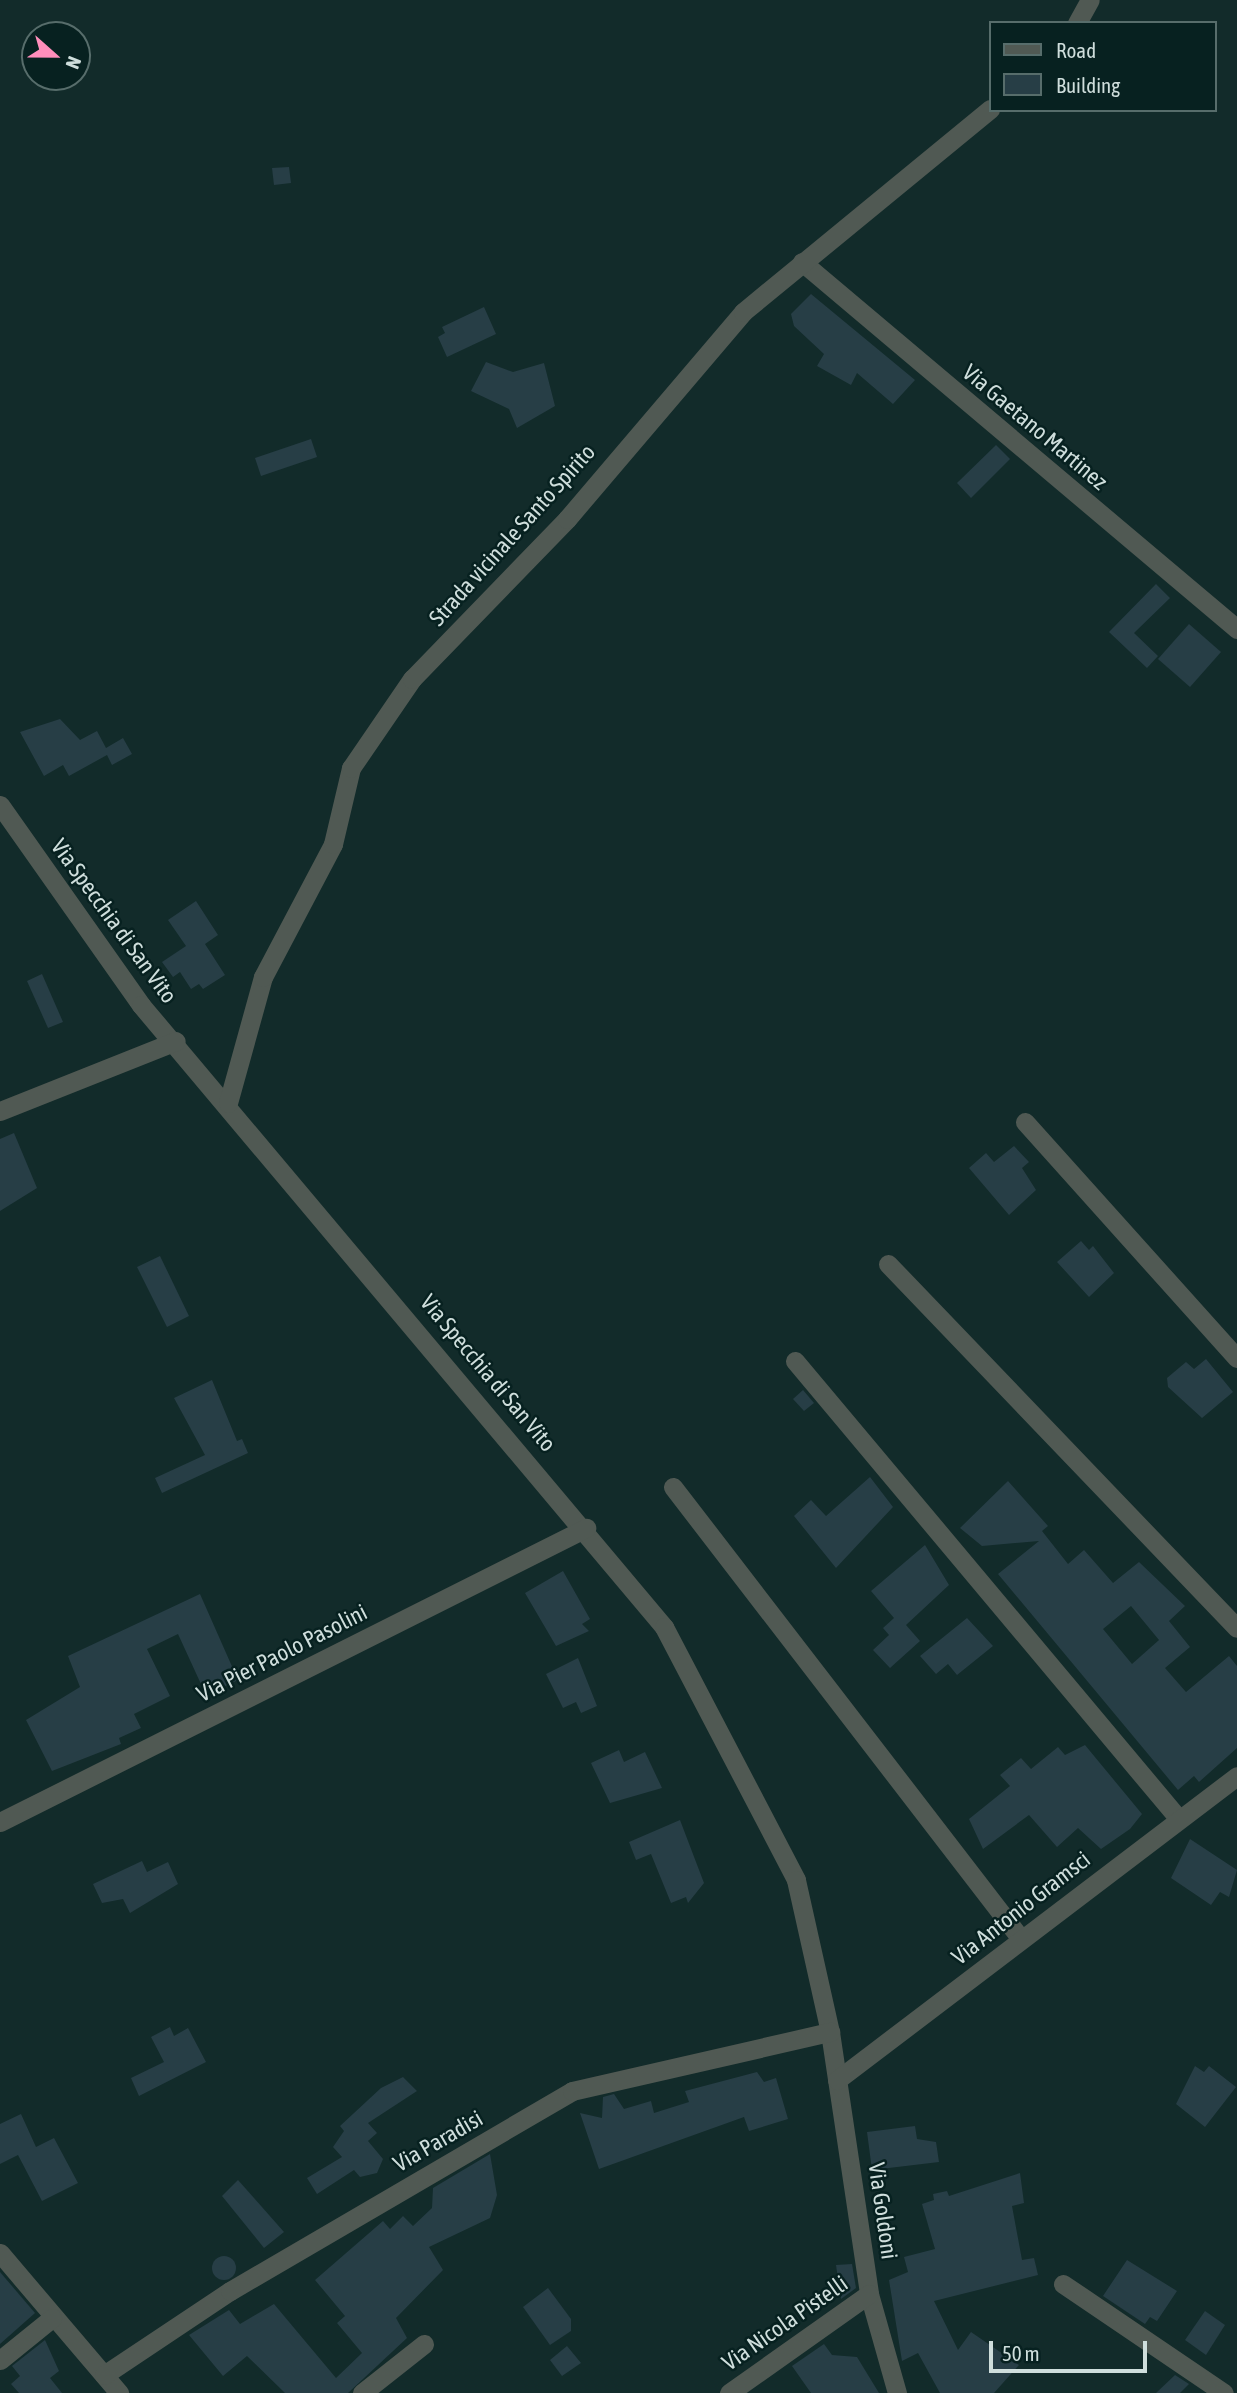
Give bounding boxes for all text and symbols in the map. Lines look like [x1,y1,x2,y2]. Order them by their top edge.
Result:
north arrow [21,21,91,91]
legend [988,21,1216,112]
text: Road [1056,38,1096,62]
text: N [61,54,86,72]
text: Building [1056,73,1120,97]
street label: Via Gaetano Martinez [957,358,1113,496]
street label: Strada vicinale Santo Spirito [423,438,601,632]
street label: Via Specchia di San Vito [45,833,183,1009]
street label: Via Specchia di San Vito [414,1289,562,1457]
street label: Via Pier Paolo Pasolini [192,1598,372,1708]
street label: Via Antonio Gramsci [946,1845,1096,1971]
street label: Via Paradisi [388,2104,488,2178]
street label: Via Goldoni [863,2161,903,2261]
street label: Via Nicola Pistelli [717,2270,853,2376]
scale bar [992,2326,1150,2370]
text: 50 m [1002,2341,1040,2365]

